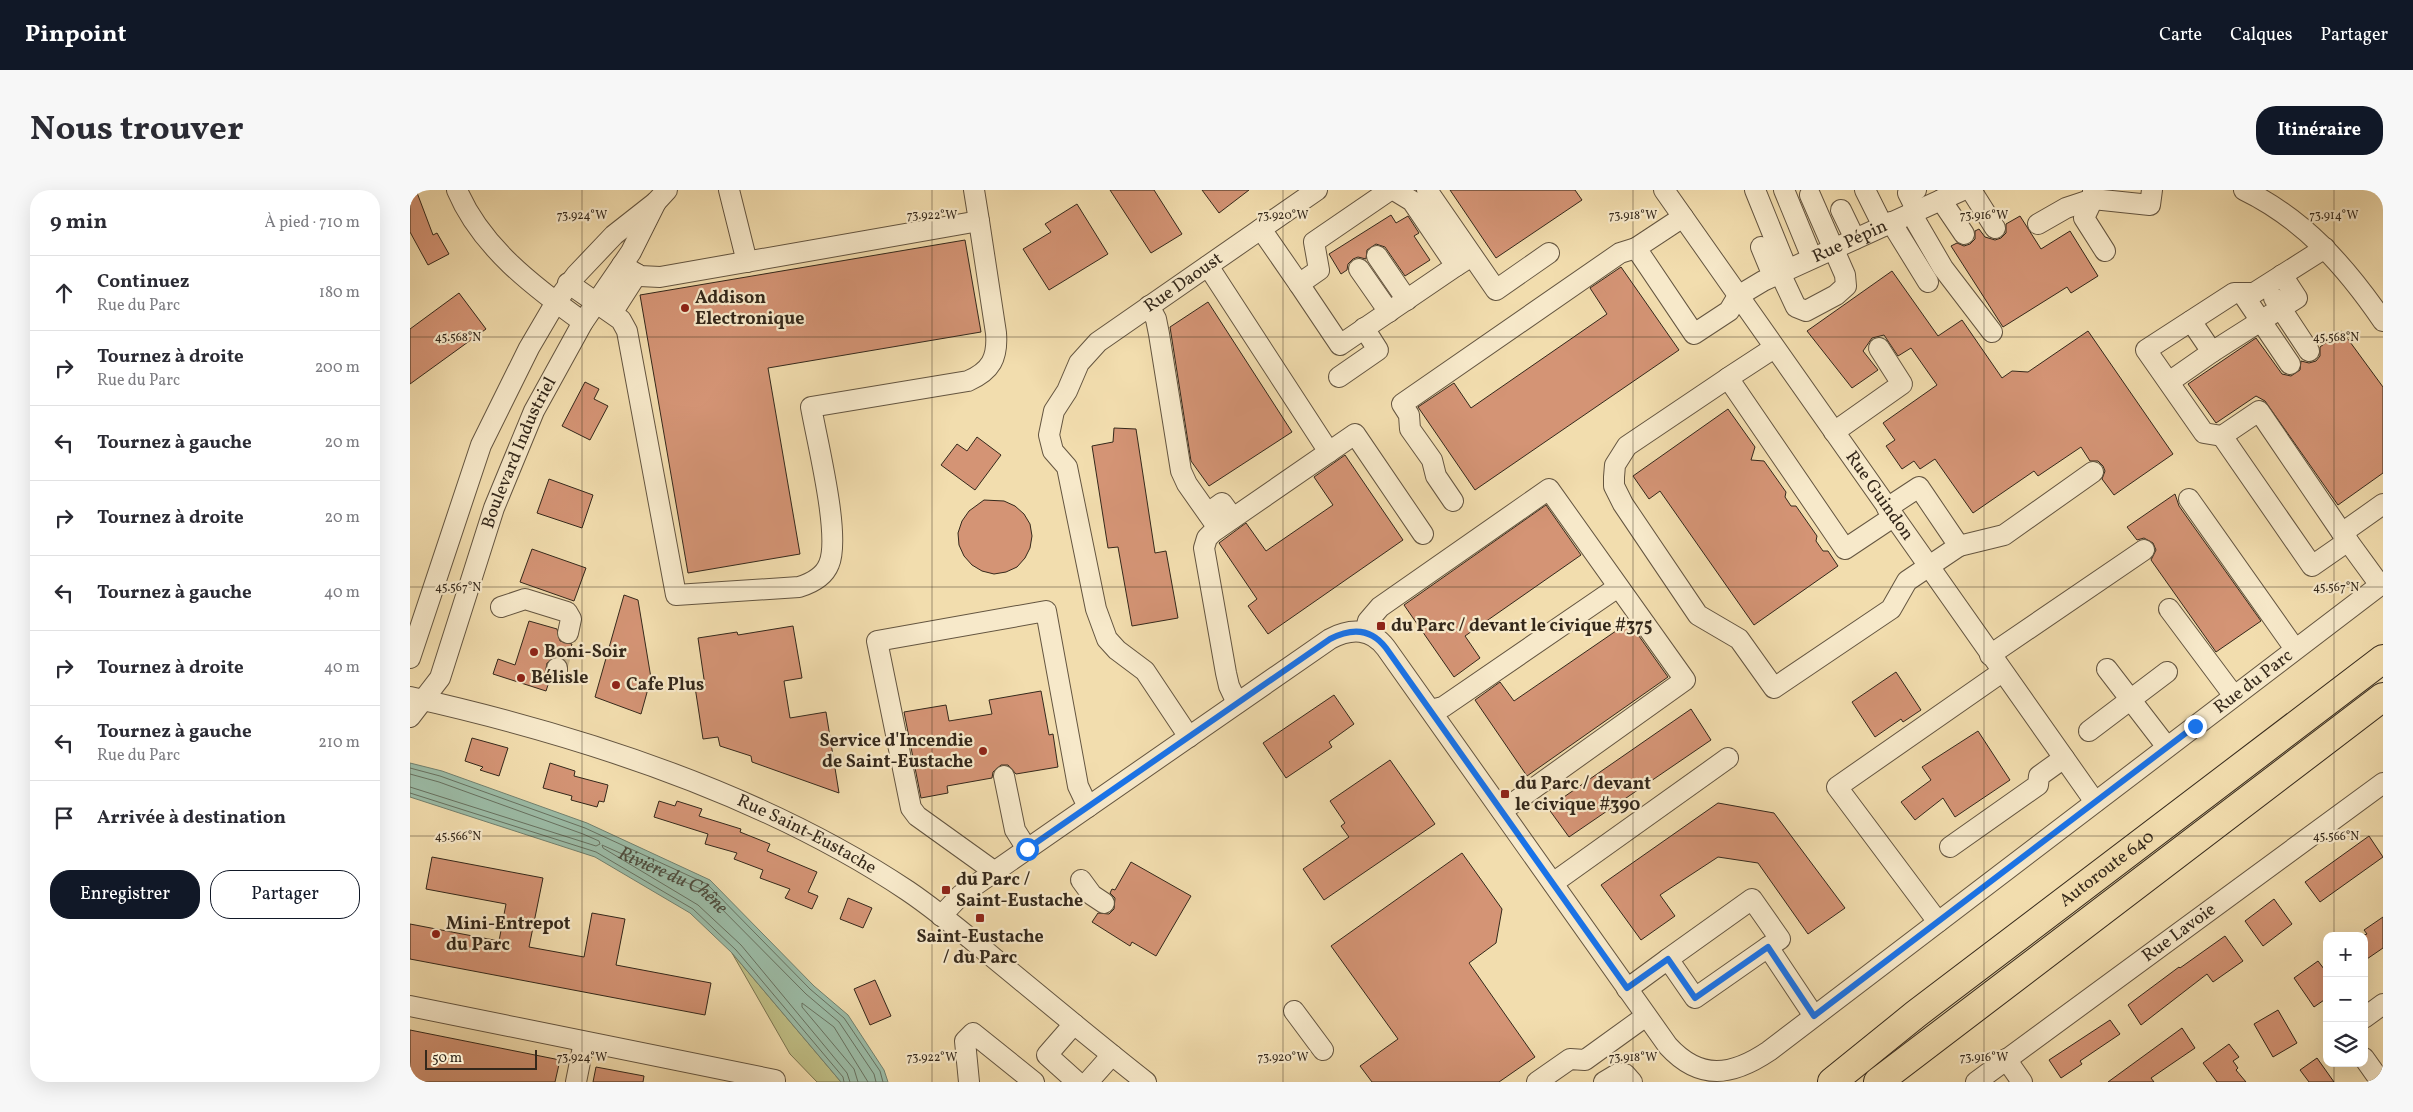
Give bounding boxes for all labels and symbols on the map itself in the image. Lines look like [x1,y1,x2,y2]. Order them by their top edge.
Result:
text: 73.924°W [557,208,607,224]
text: 73.922°W [907,208,957,224]
text: 73.920°W [1257,208,1309,224]
text: 73.918°W [1609,208,1657,224]
text: 73.916°W [1960,208,2008,224]
text: 73.914°W [2309,208,2359,224]
street label: Rue Pépin [1808,213,1892,269]
street label: Rue Daoust [1139,247,1228,319]
place label: Addison Electronique [695,286,804,332]
marker: Addison Electronique [679,302,691,314]
text: 45.568°N [435,330,481,346]
text: 45.568°N [2313,330,2359,346]
street label: Boulevard Industriel [476,373,563,532]
street label: Rue Guindon [1839,446,1920,546]
text: 45.567°N [435,580,481,596]
text: 45.567°N [2313,580,2359,596]
place label: du Parc / devant le civique #375 [1391,614,1652,639]
marker: du Parc / devant le civique #375 [1375,620,1387,632]
place label: Boni-Soir [544,640,627,665]
street label: Rue du Parc [2209,643,2298,720]
marker: Boni-Soir [528,646,540,658]
place label: Bélisle [531,666,588,691]
marker: Bélisle [515,672,527,684]
place label: Cafe Plus [626,673,704,698]
marker: Cafe Plus [610,679,622,691]
route end [2184,715,2207,738]
place label: Service d'Incendie de Saint-Eustache [819,729,973,775]
marker: Service d'Incendie de Saint-Eustache [977,745,989,757]
place label: du Parc / devant le civique #390 [1515,772,1651,818]
street label: Rue Saint-Eustache [733,788,881,880]
marker: du Parc / devant le civique #390 [1499,788,1511,800]
street label: Autoroute 640 [2054,824,2160,913]
text: 45.566°N [435,829,481,845]
text: 45.566°N [2313,829,2359,845]
route start [1016,838,1039,861]
water label: Rivière du Chêne [614,841,733,920]
place label: du Parc / Saint-Eustache [956,868,1083,914]
marker: du Parc / Saint-Eustache [940,884,952,896]
street label: Rue Lavoie [2137,897,2221,968]
place label: Mini-Entrepot du Parc [446,912,571,958]
marker: Saint-Eustache / du Parc [974,912,986,924]
place label: Saint-Eustache / du Parc [916,925,1044,971]
marker: Mini-Entrepot du Parc [430,928,442,940]
scale bar [425,1047,538,1070]
text: 73.924°W [557,1050,607,1066]
text: 73.922°W [907,1050,957,1066]
text: 73.920°W [1257,1050,1309,1066]
text: 73.918°W [1609,1050,1657,1066]
text: 73.916°W [1960,1050,2008,1066]

